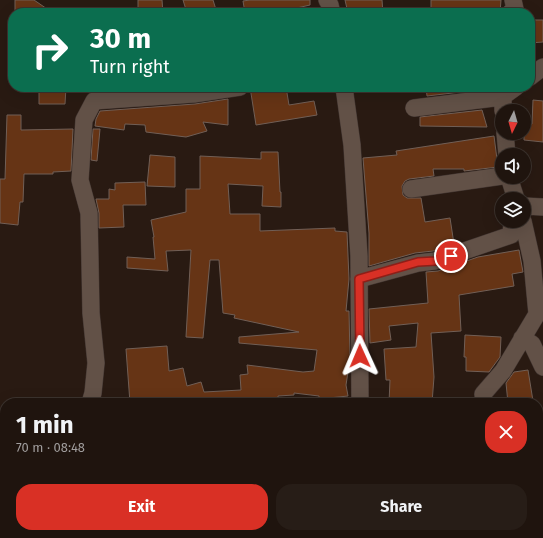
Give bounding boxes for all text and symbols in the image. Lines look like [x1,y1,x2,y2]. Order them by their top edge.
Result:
text: 30 m [90,22,151,55]
icon: right [24,24,76,76]
text: Turn right [90,56,170,78]
north arrow [495,104,531,140]
map controls [495,104,531,228]
button: sound [495,148,531,184]
button: layers [495,192,531,228]
pin [434,239,468,273]
icon: arrive [440,245,462,267]
position arrow [339,335,381,377]
text: 1 min [16,411,74,439]
button: close [485,411,527,453]
text: 70 m · 08:48 [16,440,85,455]
button: Exit [16,484,268,530]
button: Share [276,484,527,530]

